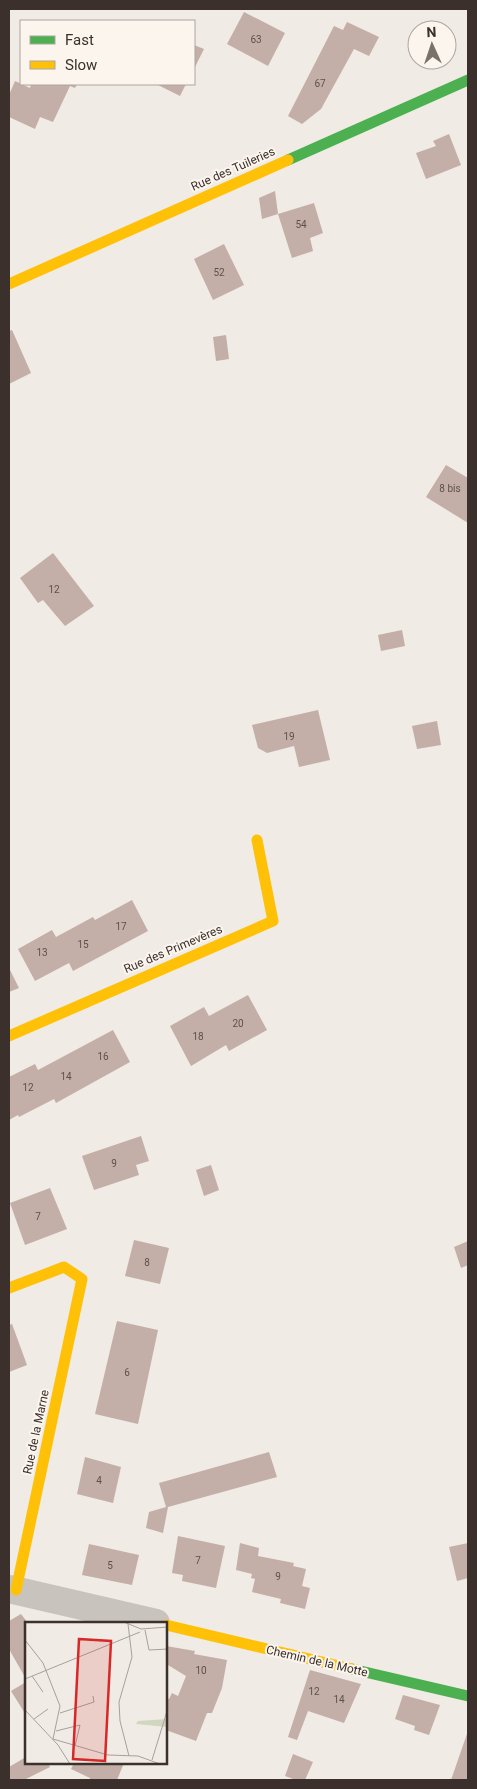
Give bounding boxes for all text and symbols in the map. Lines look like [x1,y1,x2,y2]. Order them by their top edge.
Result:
legend [20,20,195,85]
north arrow [407,20,457,70]
text: N [426,24,437,40]
text: Fast [65,31,94,49]
house number: 63 [250,34,262,45]
text: Slow [65,56,97,74]
house number: 67 [314,78,326,89]
street label: Rue des Tuileries [189,144,277,194]
house number: 54 [295,219,307,230]
house number: 52 [213,267,225,278]
house number: 8 bis [439,483,461,494]
house number: 12 [48,584,60,595]
house number: 19 [283,731,295,742]
house number: 17 [115,921,127,932]
street label: Rue des Primevères [122,922,224,976]
house number: 15 [77,939,89,950]
house number: 13 [36,947,48,958]
house number: 20 [232,1018,244,1029]
house number: 18 [192,1031,204,1042]
house number: 16 [97,1051,109,1062]
house number: 14 [60,1071,72,1082]
house number: 12 [22,1082,34,1093]
house number: 9 [111,1158,117,1169]
house number: 7 [35,1211,41,1222]
house number: 8 [144,1257,150,1268]
house number: 6 [124,1367,130,1378]
street label: Rue de la Marne [20,1389,52,1475]
house number: 4 [96,1475,102,1486]
house number: 7 [195,1555,201,1566]
house number: 5 [107,1560,113,1571]
house number: 9 [275,1571,281,1582]
inset map [25,1622,168,1764]
street label: Chemin de la Motte [265,1642,369,1680]
house number: 10 [195,1665,207,1676]
house number: 12 [308,1686,320,1697]
house number: 14 [333,1694,345,1705]

